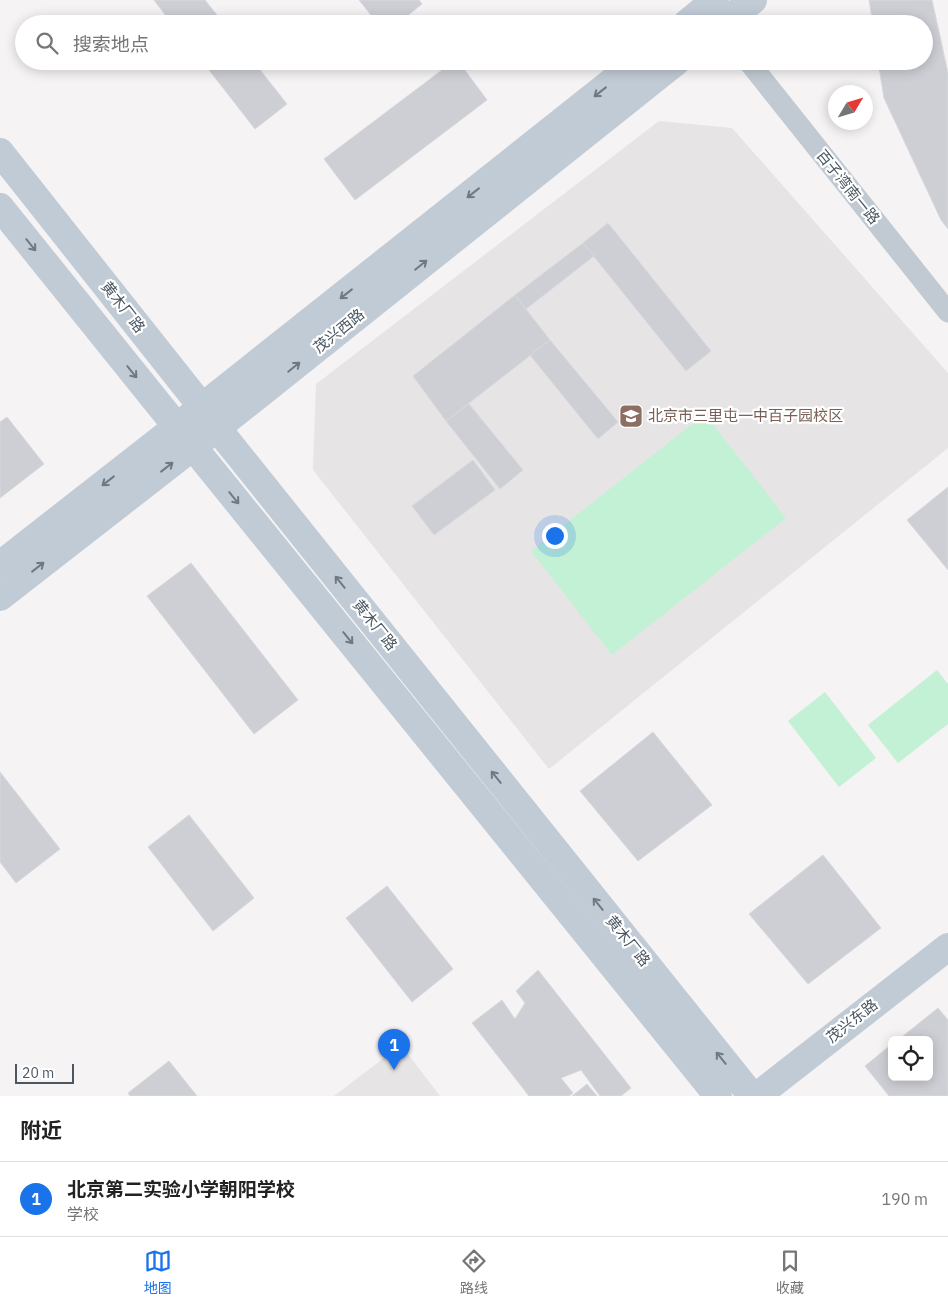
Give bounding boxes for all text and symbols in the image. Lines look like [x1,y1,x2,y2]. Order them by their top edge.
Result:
search box [15,15,933,70]
icon: search [33,29,61,57]
text: 搜索地点 [73,32,149,56]
north arrow [828,85,873,130]
one-way arrow [594,86,607,97]
street label: 百子湾南一路 [813,146,884,228]
one-way arrow [467,187,480,198]
one-way arrow [25,238,36,251]
one-way arrow [414,260,427,271]
street label: 黄木厂路 [97,277,149,336]
one-way arrow [339,288,352,299]
street label: 茂兴西路 [309,304,368,357]
one-way arrow [287,361,300,372]
one-way arrow [127,365,138,378]
school or university icon: 北京市三里屯一中百子园校区 [618,403,644,429]
place label: 北京市三里屯一中百子园校区 [648,406,843,425]
one-way arrow [160,462,173,473]
one-way arrow [102,475,115,486]
one-way arrow [229,491,240,504]
your location [542,523,568,549]
one-way arrow [32,562,45,573]
one-way arrow [334,576,345,589]
street label: 黄木厂路 [349,595,402,654]
one-way arrow [342,631,353,644]
one-way arrow [491,771,502,784]
one-way arrow [592,898,603,911]
street label: 黄木厂路 [602,911,655,970]
street label: 茂兴东路 [822,995,881,1047]
pin: 1 [378,1029,410,1070]
map controls [888,1036,933,1081]
button: locate [888,1036,933,1081]
one-way arrow [716,1052,727,1065]
scale bar [15,1061,74,1084]
text: 20 m [22,1064,54,1082]
text: 附近 [20,1116,62,1144]
text: 北京第二实验小学朝阳学校 [67,1177,295,1201]
text: 1 [31,1189,41,1209]
text: 190 m [881,1189,928,1209]
text: 学校 [67,1204,99,1224]
tab: 地图 [144,1247,172,1297]
tab: 路线 [460,1247,488,1297]
tab: 收藏 [776,1247,804,1297]

